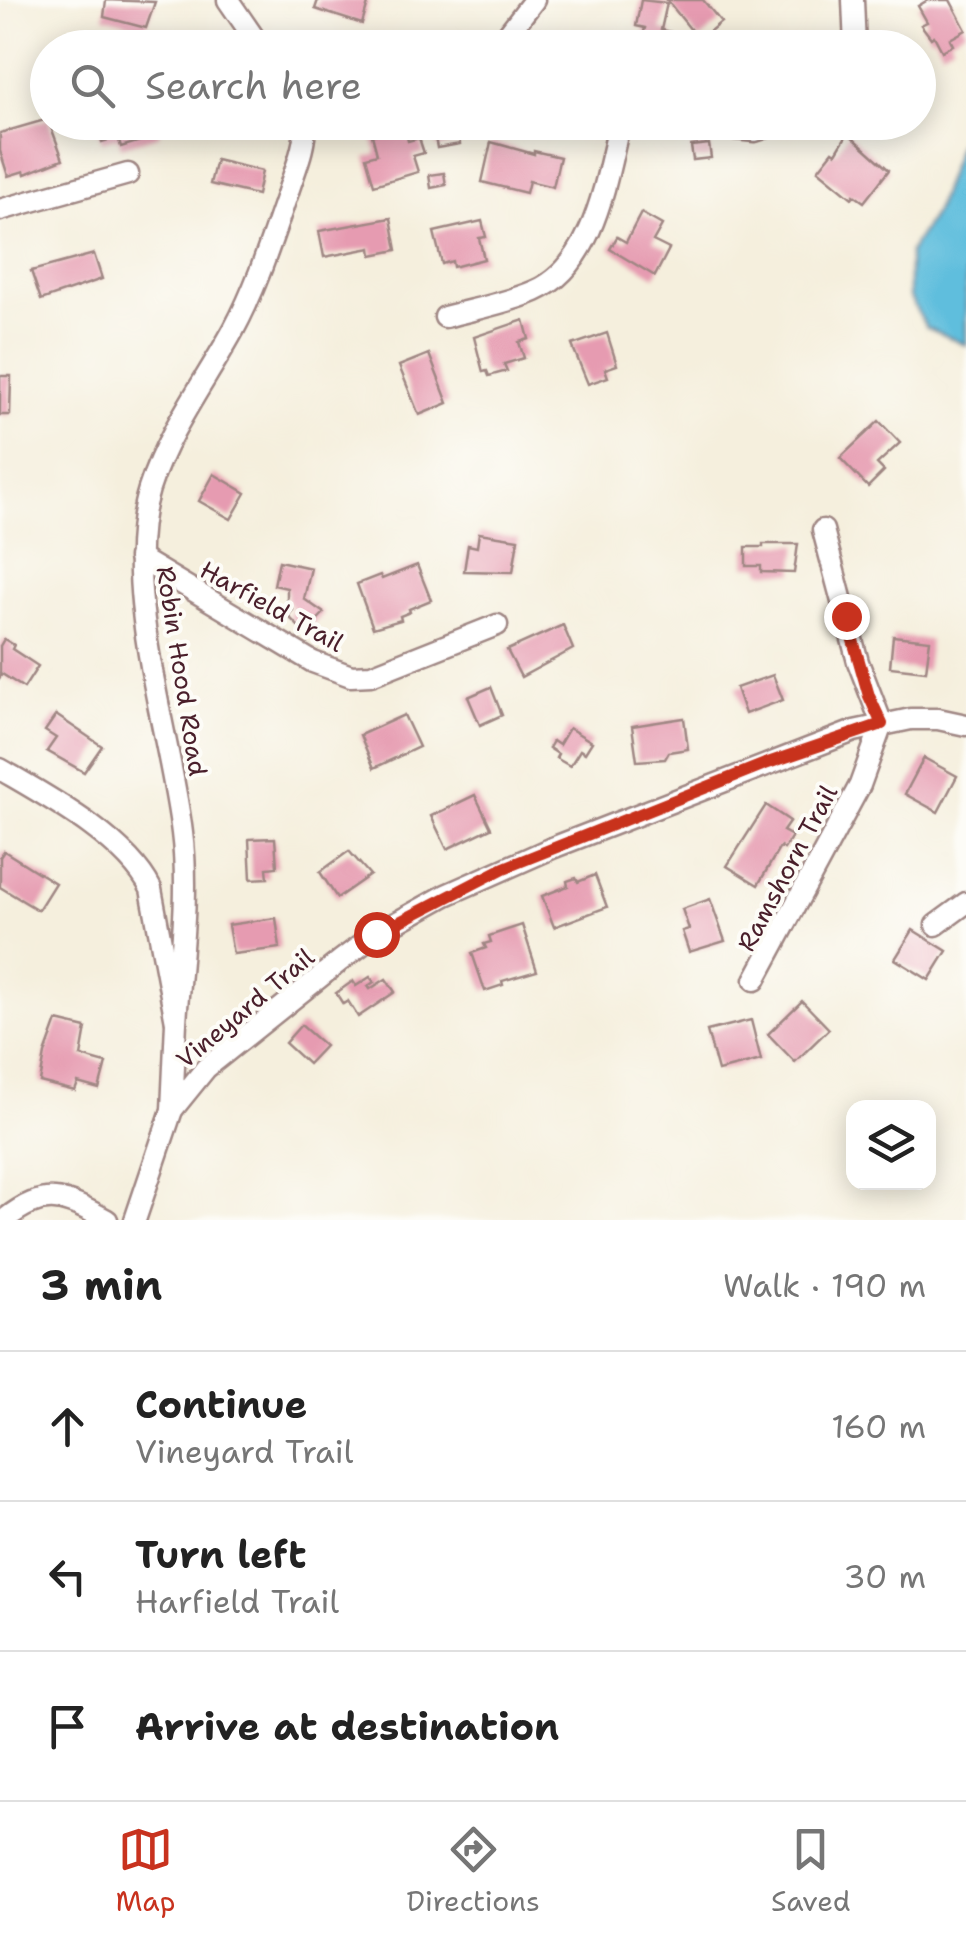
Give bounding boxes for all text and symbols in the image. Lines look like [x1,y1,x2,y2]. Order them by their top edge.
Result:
search box [30,30,936,140]
icon: search [65,58,120,113]
text: Search here [145,60,362,111]
street label: Harfield Trail [194,552,350,660]
street label: Robin Hood Road [149,564,215,779]
route end [824,594,870,640]
street label: Ramshorn Trail [729,778,845,957]
route start [354,912,400,958]
street label: Vineyard Trail [169,940,322,1076]
map controls [846,1100,936,1190]
button: layers [846,1100,936,1190]
text: 3 min [40,1257,162,1313]
text: Walk · 190 m [723,1264,926,1307]
text: Continue [135,1379,307,1430]
icon: ahead [40,1399,95,1454]
text: 160 m [831,1405,926,1448]
text: Vineyard Trail [135,1430,353,1473]
text: Turn left [135,1529,307,1580]
icon: left [40,1549,95,1604]
text: 30 m [843,1555,926,1598]
text: Harfield Trail [135,1580,339,1623]
icon: arrive [40,1699,95,1754]
text: Arrive at destination [135,1701,559,1752]
tab: Map [116,1822,175,1920]
tab: Directions [406,1822,540,1920]
tab: Saved [771,1822,850,1920]

